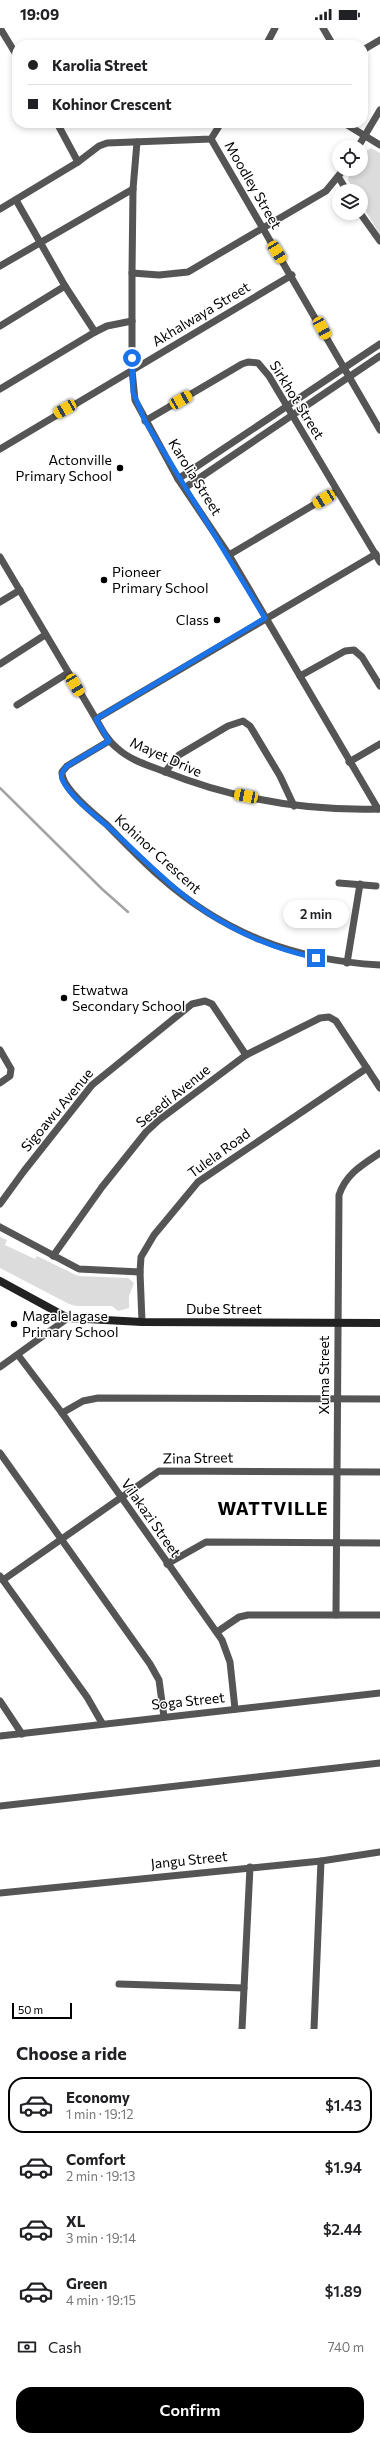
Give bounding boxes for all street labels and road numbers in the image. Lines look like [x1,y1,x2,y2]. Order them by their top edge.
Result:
street label: Moodley Street [221,138,286,232]
street label: Akhalwaya Street [149,278,253,349]
street label: Sirkhot Street [267,357,328,442]
street label: Karolia Street [165,435,226,518]
street label: Mayet Drive [128,733,205,780]
street label: Kohinor Crescent [112,810,205,897]
street label: Sesedi Avenue [132,1061,213,1131]
street label: Sigoawu Avenue [17,1065,96,1155]
street label: Tulela Road [184,1124,253,1181]
street label: Dube Street [186,1300,262,1317]
street label: Xuma Street [315,1335,332,1414]
street label: Zina Street [163,1448,234,1467]
street label: Vilakazi Street [118,1475,185,1560]
street label: Soga Street [150,1688,226,1713]
street label: Jangu Street [150,1847,228,1872]

